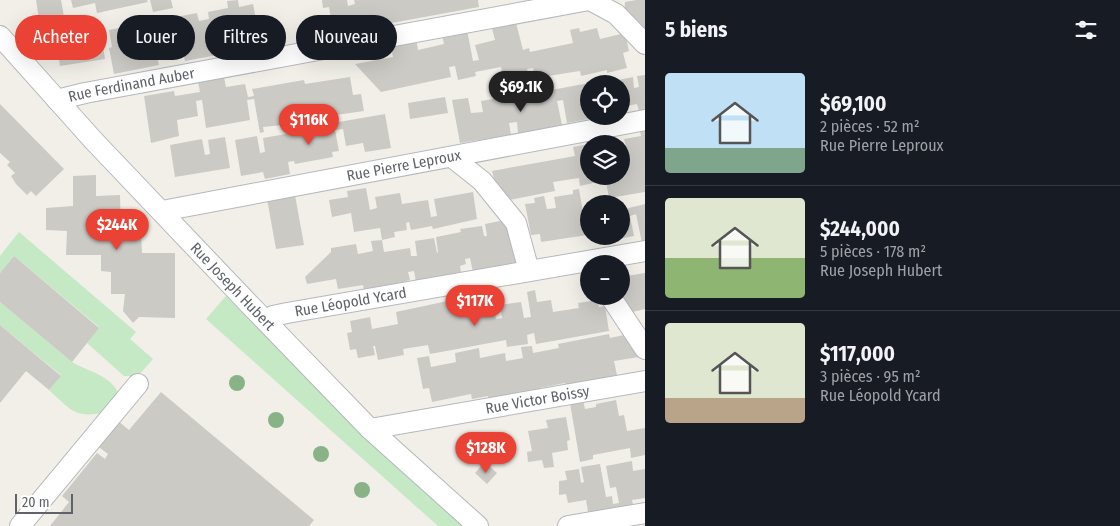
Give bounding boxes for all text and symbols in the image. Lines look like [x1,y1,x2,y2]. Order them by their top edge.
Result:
chip: Acheter [15,15,107,60]
chip: Louer [117,15,195,60]
chip: Filtres [205,15,286,60]
chip: Nouveau [296,15,397,60]
icon: filters [1072,16,1100,44]
text: 5 biens [665,17,727,43]
street label: Rue Ferdinand Auber [66,64,197,106]
pin: $69.1K [480,70,562,113]
map controls [580,75,630,305]
button: locate [580,75,630,125]
text: $69.1K [500,77,542,96]
text: $69,100 [820,91,887,117]
icon: home [705,93,765,153]
pin: $116K [274,104,344,146]
text: $116K [290,110,328,129]
text: 2 pièces · 52 m² [820,117,919,136]
button: layers [580,135,630,185]
text: Rue Pierre Leproux [820,136,944,155]
street label: Rue Pierre Leproux [345,146,463,185]
button: + [580,195,630,245]
pin: $244K [82,208,152,251]
text: $244K [97,215,137,234]
text: $244,000 [820,216,900,242]
icon: home [705,218,765,278]
street label: Rue Joseph Hubert [187,239,279,334]
text: 5 pièces · 178 m² [820,242,926,261]
button: − [580,255,630,305]
text: Rue Joseph Hubert [820,261,942,280]
street label: Rue Léopold Ycard [293,283,408,321]
pin: $117K [440,284,510,327]
text: $117K [457,291,493,310]
text: $117,000 [820,341,895,367]
icon: home [705,343,765,403]
text: 3 pièces · 95 m² [820,367,921,386]
street label: Rue Victor Boissy [484,382,591,418]
text: Rue Léopold Ycard [820,386,940,405]
pin: $128K [451,432,521,474]
text: $128K [466,438,506,457]
scale bar [15,491,72,514]
text: 20 m [22,494,50,511]

